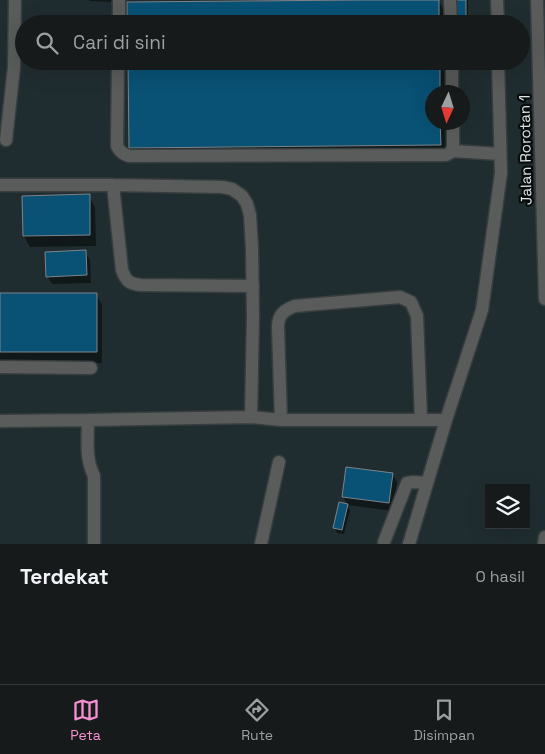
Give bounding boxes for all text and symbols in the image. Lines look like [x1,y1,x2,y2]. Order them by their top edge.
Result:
search box [15,15,530,70]
icon: search [33,29,61,57]
text: Cari di sini [73,30,166,55]
north arrow [425,85,470,130]
street label: Jalan Rorotan 1 [515,95,535,205]
map controls [485,484,530,529]
button: layers [485,484,530,529]
text: Terdekat [20,563,109,590]
text: 0 hasil [475,566,525,587]
tab: Peta [70,696,101,744]
tab: Rute [241,696,273,744]
tab: Disimpan [414,696,475,744]

